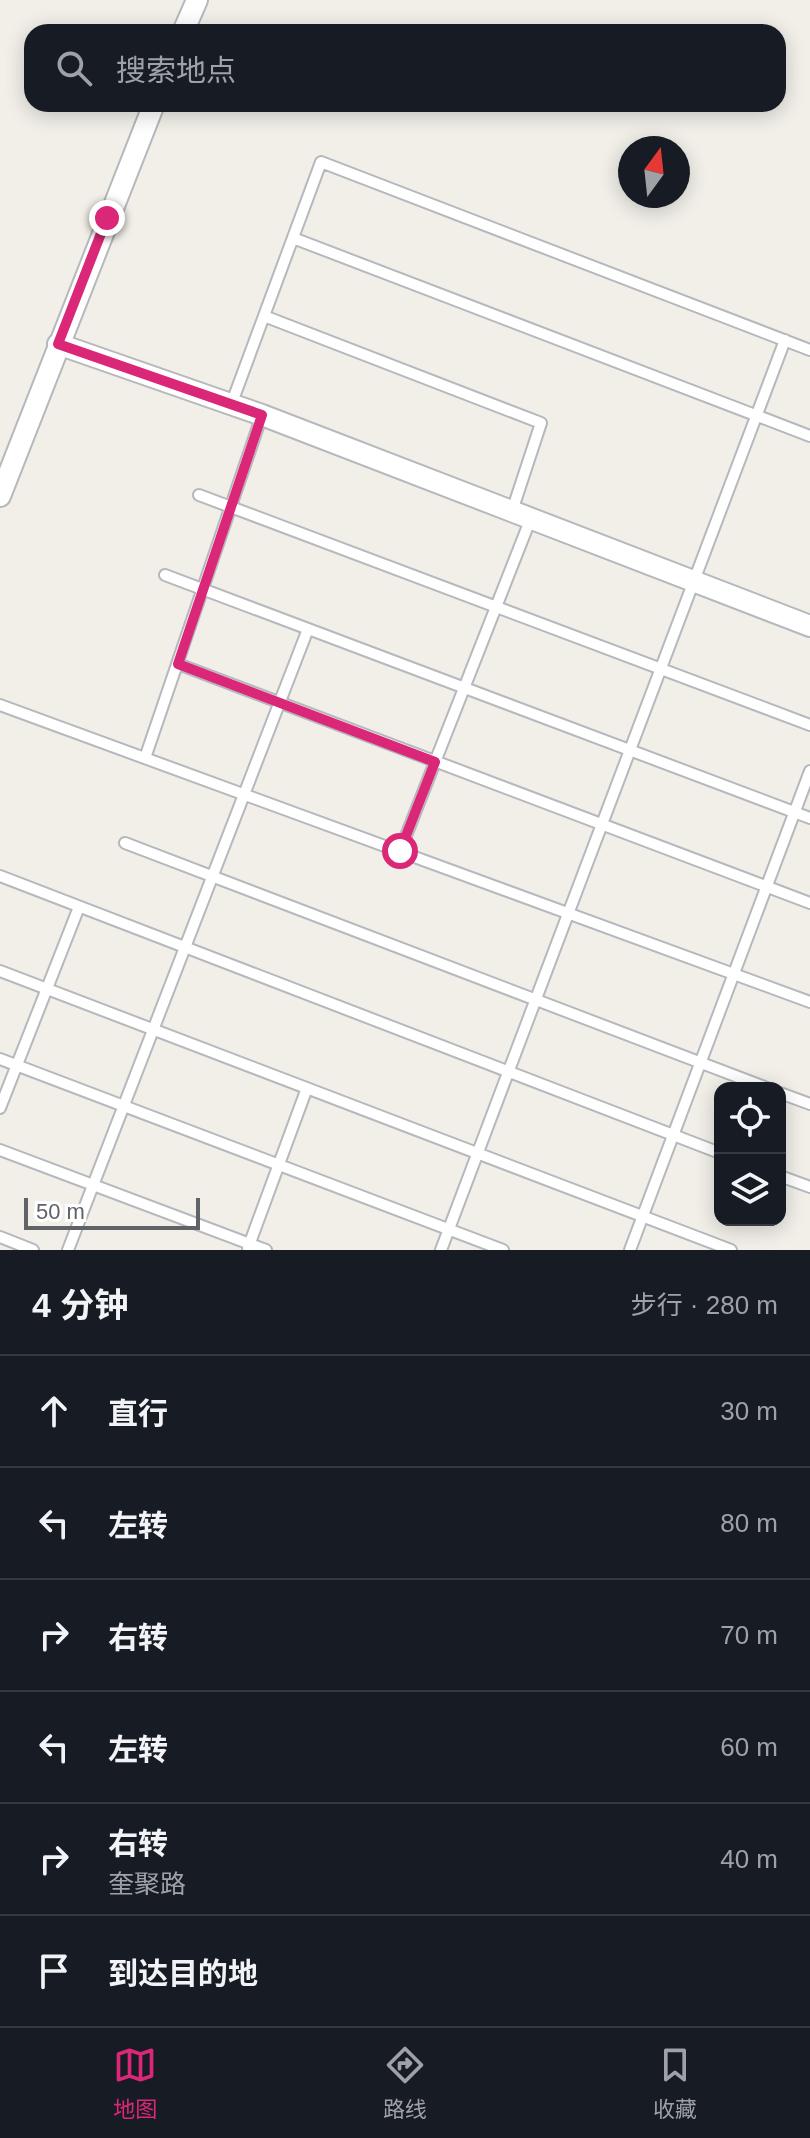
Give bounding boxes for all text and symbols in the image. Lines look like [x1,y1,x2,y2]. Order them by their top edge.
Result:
search box [24,24,786,112]
icon: search [52,46,96,90]
text: 搜索地点 [116,54,236,87]
north arrow [618,136,690,208]
route end [89,200,125,236]
route start [382,833,418,869]
map controls [714,1082,786,1226]
button: locate [714,1082,786,1154]
button: layers [714,1154,786,1226]
scale bar [24,1194,200,1230]
text: 50 m [36,1199,85,1224]
text: 4 分钟 [32,1286,128,1324]
text: 步行 · 280 m [631,1290,778,1320]
icon: ahead [32,1389,76,1433]
text: 30 m [720,1396,778,1426]
text: 直行 [108,1397,168,1430]
icon: left [32,1501,76,1545]
text: 80 m [720,1508,778,1538]
text: 左转 [108,1509,168,1542]
icon: right [32,1613,76,1657]
text: 70 m [720,1620,778,1650]
text: 右转 [108,1621,168,1654]
icon: left [32,1725,76,1769]
text: 60 m [720,1732,778,1762]
text: 左转 [108,1733,168,1766]
text: 右转 [108,1827,168,1860]
icon: right [32,1837,76,1881]
text: 40 m [720,1844,778,1874]
text: 奎聚路 [108,1869,186,1899]
icon: arrive [32,1949,76,1993]
text: 到达目的地 [108,1957,258,1990]
tab: 地图 [113,2043,157,2123]
tab: 路线 [383,2043,427,2123]
tab: 收藏 [653,2043,697,2123]

